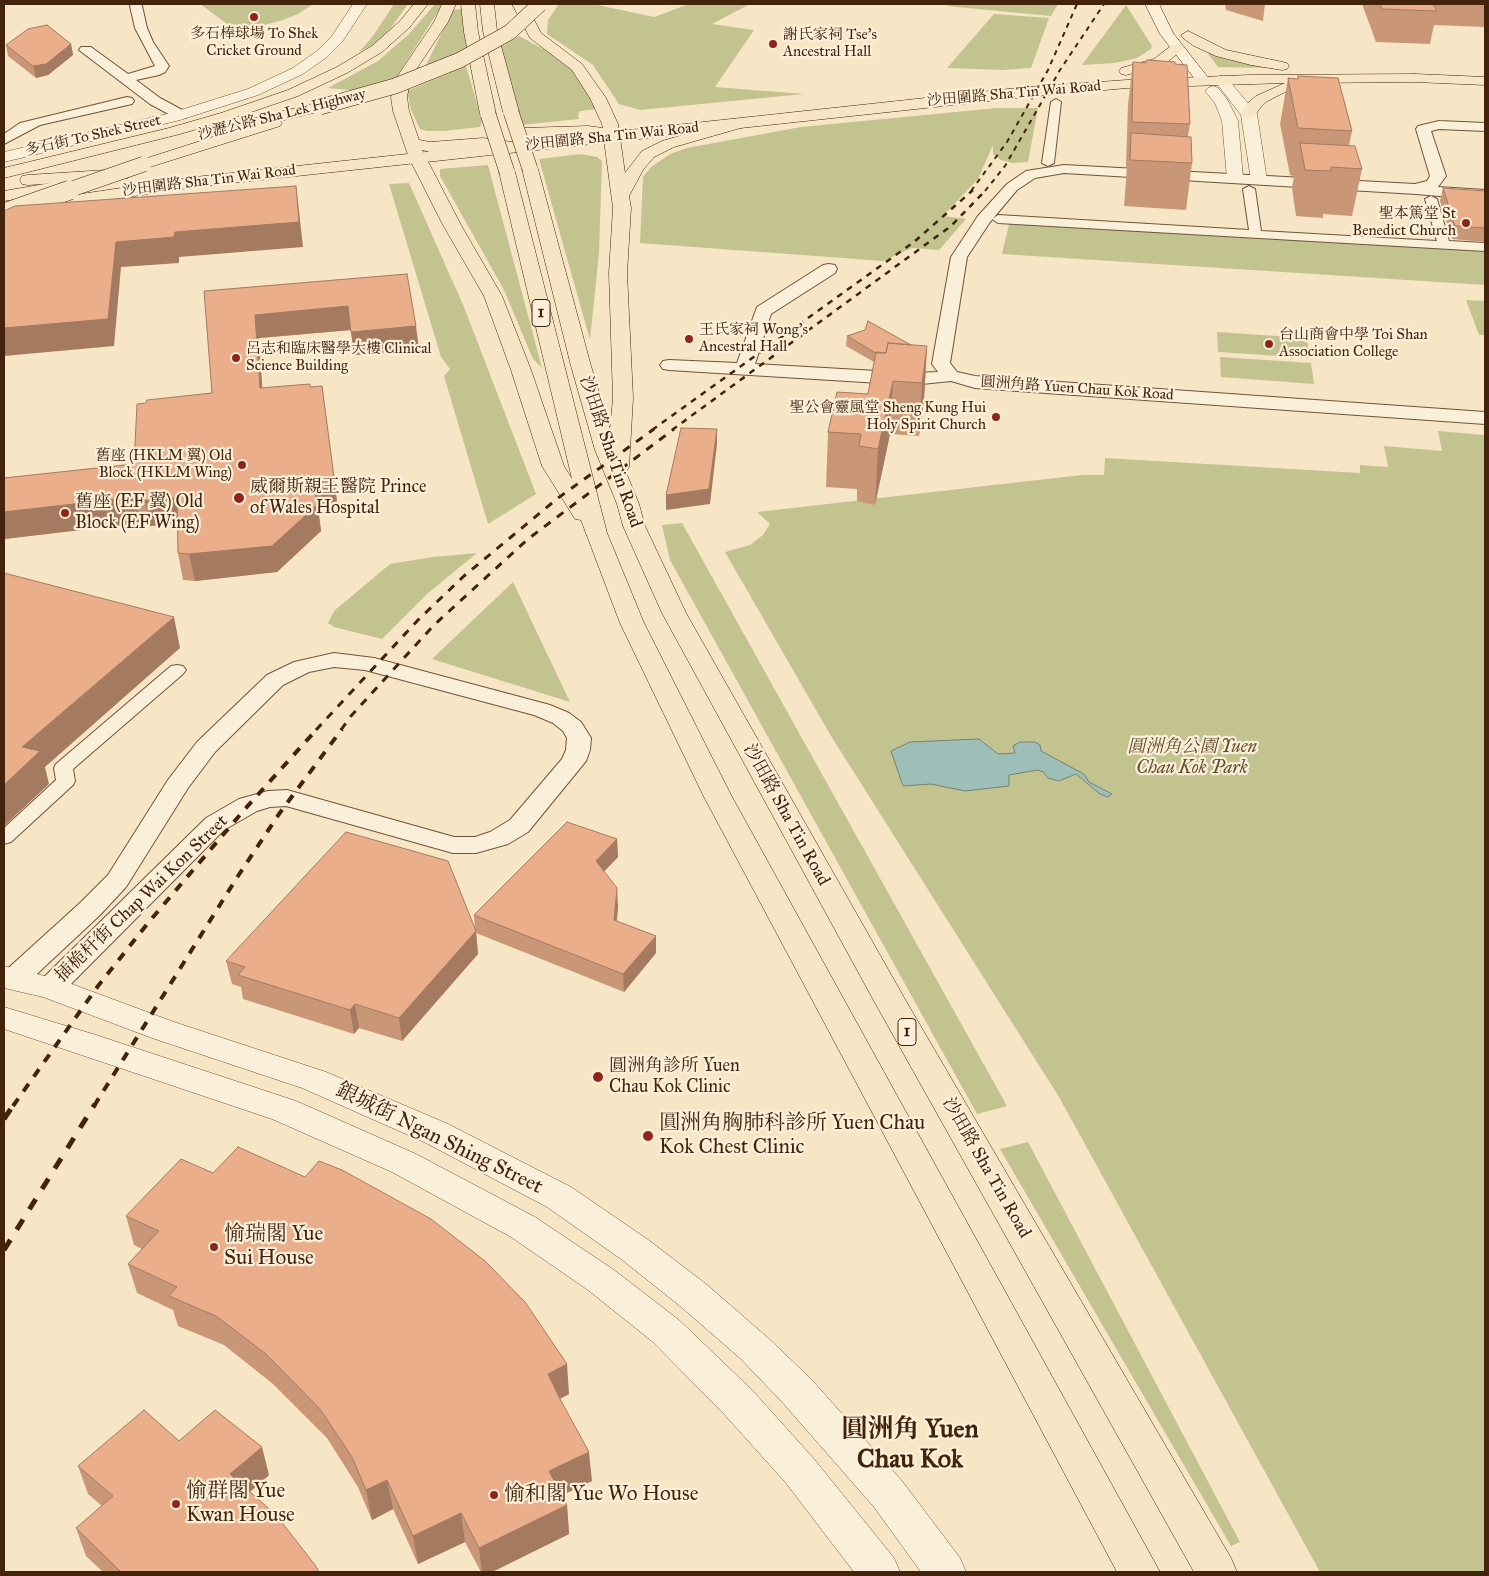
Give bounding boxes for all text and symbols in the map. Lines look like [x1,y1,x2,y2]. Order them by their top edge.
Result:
marker: 多石棒球場 To Shek Cricket Ground [248,11,260,23]
place label: 多石棒球場 To Shek Cricket Ground [190,25,318,60]
place label: 謝氏家祠 Tse's Ancestral Hall [783,26,877,61]
marker: 謝氏家祠 Tse's Ancestral Hall [767,38,779,50]
street label: 沙田圍路 Sha Tin Wai Road [926,77,1102,111]
street label: 沙瀝公路 Sha Lek Highway [196,85,368,145]
street label: 多石街 To Shek Street [23,112,163,160]
street label: 沙田圍路 Sha Tin Wai Road [524,119,700,155]
street label: 沙田圍路 Sha Tin Wai Road [121,161,297,201]
place label: 聖本篤堂 St Benedict Church [1352,205,1456,240]
marker: 聖本篤堂 St Benedict Church [1460,217,1472,229]
road number: 1 [532,300,550,326]
place label: 王氏家祠 Wong's Ancestral Hall [699,321,808,356]
place label: 台山商會中學 Toi Shan Association College [1279,326,1428,361]
marker: 王氏家祠 Wong's Ancestral Hall [683,333,695,345]
marker: 台山商會中學 Toi Shan Association College [1263,338,1275,350]
place label: 呂志和臨床醫學大樓 Clinical Science Building [246,340,432,375]
marker: 呂志和臨床醫學大樓 Clinical Science Building [230,352,242,364]
street label: 沙田路 Sha Tin Road [574,373,646,531]
street label: 圓洲角路 Yuen Chau Kok Road [980,373,1174,405]
place label: 聖公會靈風堂 Sheng Kung Hui Holy Spirit Church [790,399,986,434]
marker: 聖公會靈風堂 Sheng Kung Hui Holy Spirit Church [990,411,1002,423]
place label: 舊座 (HKLM 翼) Old Block (HKLM Wing) [96,447,232,482]
marker: 舊座 (HKLM 翼) Old Block (HKLM Wing) [236,459,248,471]
place label: 威爾斯親王醫院 Prince of Wales Hospital [250,477,427,520]
marker: 威爾斯親王醫院 Prince of Wales Hospital [232,491,246,505]
place label: 舊座 (EF 翼) Old Block (EF Wing) [75,492,203,534]
marker: 舊座 (EF 翼) Old Block (EF Wing) [59,507,71,519]
park label: 圓洲角公園 Yuen Chau Kok Park [1127,737,1257,780]
street label: 沙田路 Sha Tin Road [738,740,834,890]
street label: 插桅杆街 Chap Wai Kon Street [51,811,233,987]
road number: 1 [898,1019,916,1046]
place label: 圓洲角診所 Yuen Chau Kok Clinic [609,1056,740,1098]
marker: 圓洲角診所 Yuen Chau Kok Clinic [591,1070,605,1084]
street label: 銀城街 Ngan Shing Street [331,1078,547,1200]
street label: 沙田路 Sha Tin Road [937,1094,1035,1242]
place label: 圓洲角胸肺科診所 Yuen Chau Kok Chest Clinic [659,1111,925,1161]
marker: 圓洲角胸肺科診所 Yuen Chau Kok Chest Clinic [641,1129,655,1143]
place label: 愉瑞閣 Yue Sui House [224,1222,323,1272]
marker: 愉瑞閣 Yue Sui House [208,1241,220,1253]
district label: 圓洲角 Yuen Chau Kok [842,1415,978,1476]
place label: 愉群閣 Yue Kwan House [186,1479,295,1529]
place label: 愉和閣 Yue Wo House [504,1482,698,1508]
marker: 愉和閣 Yue Wo House [488,1489,500,1501]
marker: 愉群閣 Yue Kwan House [170,1498,182,1510]

